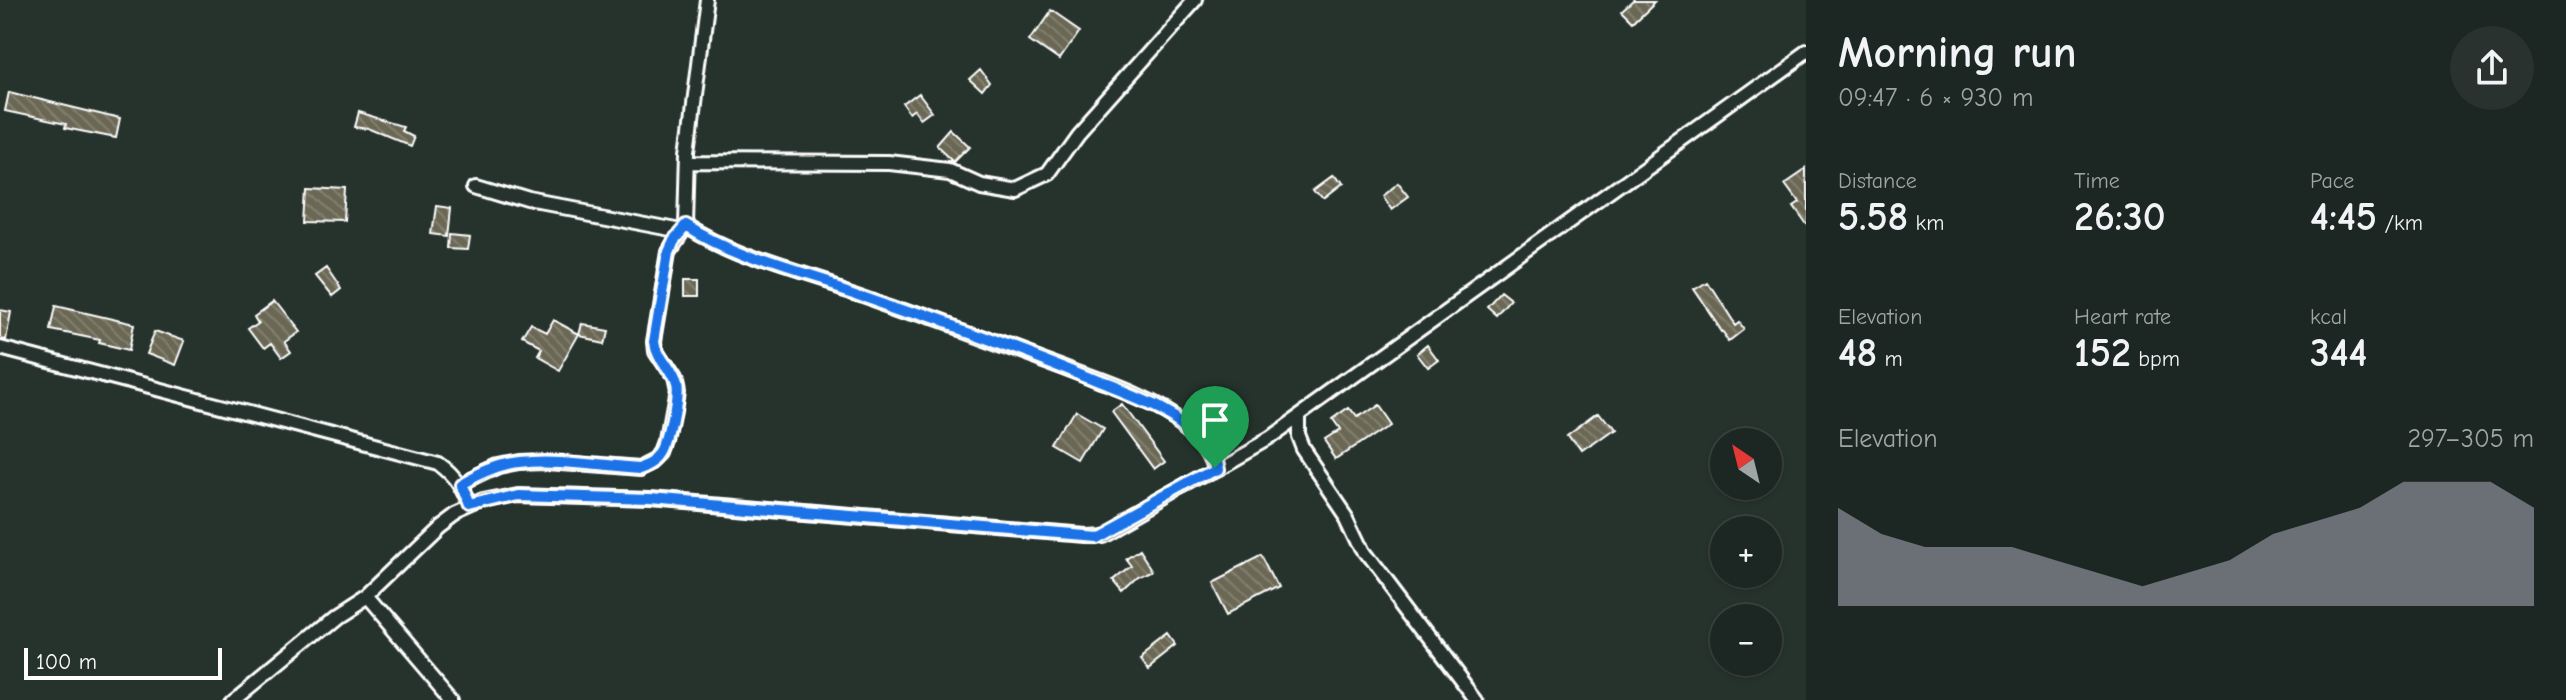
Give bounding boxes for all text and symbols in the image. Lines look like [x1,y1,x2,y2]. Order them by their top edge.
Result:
button: share [2450,26,2534,110]
text: Morning run [1838,27,2077,78]
text: 09:47 · 6 × 930 m [1838,83,2033,113]
text: Distance [1838,168,1917,194]
text: Time [2074,168,2120,194]
text: Pace [2310,168,2354,194]
text: 5.58 [1838,194,1908,240]
text: 26:30 [2074,194,2166,240]
text: 4:45 [2310,194,2377,240]
text: km [1908,210,1944,236]
text: /km [2377,210,2423,236]
text: Elevation [1838,304,1922,330]
text: Heart rate [2074,304,2171,330]
text: kcal [2310,304,2347,330]
text: 48 [1838,330,1877,376]
text: 152 [2074,330,2131,376]
text: 344 [2310,330,2367,376]
text: m [1877,346,1903,372]
text: bpm [2131,346,2180,372]
pin [1181,386,1249,468]
icon: arrive [1193,398,1237,442]
text: Elevation [1838,424,1938,454]
text: 297–305 m [2408,424,2534,454]
north arrow [1710,428,1782,500]
map controls [1710,428,1782,676]
button: + [1710,516,1782,588]
button: − [1710,604,1782,676]
scale bar [24,644,222,680]
text: 100 m [36,649,97,675]

